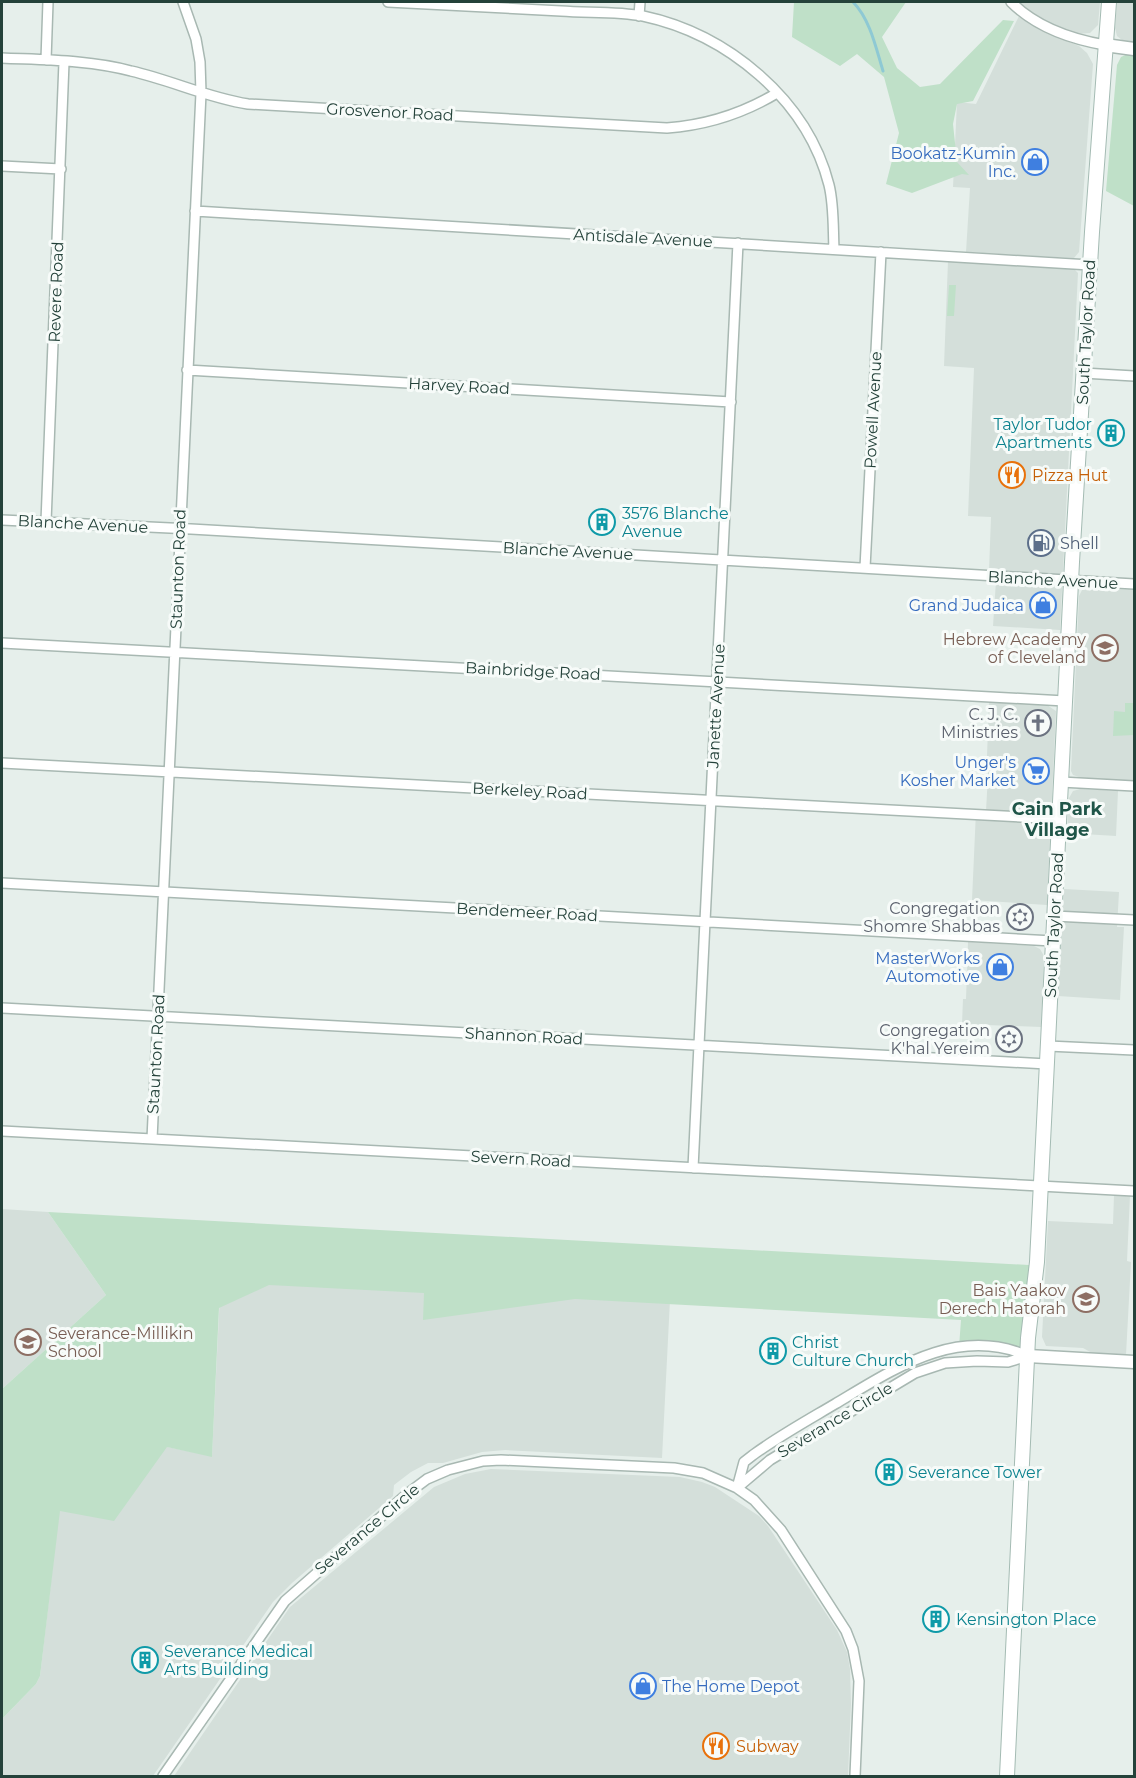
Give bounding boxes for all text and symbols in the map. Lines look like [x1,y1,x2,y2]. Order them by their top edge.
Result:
street label: Grosvenor Road [326,99,454,125]
place label: Bookatz-Kumin Inc. [891,144,1016,181]
shop icon: Bookatz-Kumin Inc. [1020,147,1050,177]
street label: Antisdale Avenue [573,225,713,251]
street label: Revere Road [45,241,67,343]
street label: South Taylor Road [1073,259,1099,405]
street label: Powell Avenue [860,351,886,469]
street label: Harvey Road [408,374,510,398]
place label: Taylor Tudor Apartments [994,415,1092,452]
building icon: Taylor Tudor Apartments [1096,418,1126,448]
restaurant icon: Pizza Hut [997,460,1027,490]
place label: Pizza Hut [1032,466,1109,485]
place label: 3576 Blanche Avenue [622,504,729,541]
building icon: 3576 Blanche Avenue [587,507,617,537]
street label: Staunton Road [166,509,190,629]
street label: Blanche Avenue [17,511,149,537]
fuel station icon: Shell [1026,528,1056,558]
place label: Shell [1060,534,1099,553]
street label: Blanche Avenue [502,538,634,564]
street label: Blanche Avenue [987,567,1119,593]
shop icon: Grand Judaica [1028,590,1058,620]
place label: Grand Judaica [909,596,1024,615]
place label: Hebrew Academy of Cleveland [943,630,1086,667]
school or university icon: Hebrew Academy of Cleveland [1090,633,1120,663]
street label: Janette Avenue [703,643,729,770]
street label: Bainbridge Road [465,658,601,684]
place label: C. J. C. Ministries [941,705,1018,742]
church icon: C. J. C. Ministries [1023,708,1053,738]
place label: Unger's Kosher Market [900,753,1017,790]
supermarket icon: Unger's Kosher Market [1021,756,1051,786]
street label: Berkeley Road [472,778,588,804]
district label: Cain Park Village [1012,798,1102,841]
street label: South Taylor Road [1041,852,1067,998]
street label: Bendemeer Road [456,899,598,925]
place label: Congregation Shomre Shabbas [863,899,1000,936]
synagogue icon: Congregation Shomre Shabbas [1005,902,1035,932]
place label: MasterWorks Automotive [875,949,980,986]
shop icon: MasterWorks Automotive [985,952,1015,982]
street label: Staunton Road [143,994,169,1114]
place label: Congregation K'hal Yereim [879,1021,990,1058]
street label: Shannon Road [464,1023,584,1049]
synagogue icon: Congregation K'hal Yereim [994,1024,1024,1054]
street label: Severn Road [470,1147,572,1171]
place label: Bais Yaakov Derech Hatorah [939,1281,1066,1318]
school or university icon: Bais Yaakov Derech Hatorah [1071,1284,1101,1314]
place label: Severance-Millikin School [48,1324,193,1361]
school or university icon: Severance-Millikin School [13,1327,43,1357]
place label: Christ Culture Church [792,1333,914,1370]
building icon: Christ Culture Church [758,1336,788,1366]
street label: Severance Circle [774,1378,896,1462]
building icon: Severance Tower [874,1457,904,1487]
place label: Severance Tower [908,1463,1042,1482]
street label: Severance Circle [311,1480,423,1578]
building icon: Kensington Place [921,1604,951,1634]
place label: Kensington Place [956,1610,1096,1629]
place label: Severance Medical Arts Building [164,1642,313,1679]
building icon: Severance Medical Arts Building [130,1645,160,1675]
shop icon: The Home Depot [628,1671,658,1701]
place label: The Home Depot [662,1677,800,1696]
restaurant icon: Subway [701,1731,731,1761]
place label: Subway [736,1737,799,1756]

